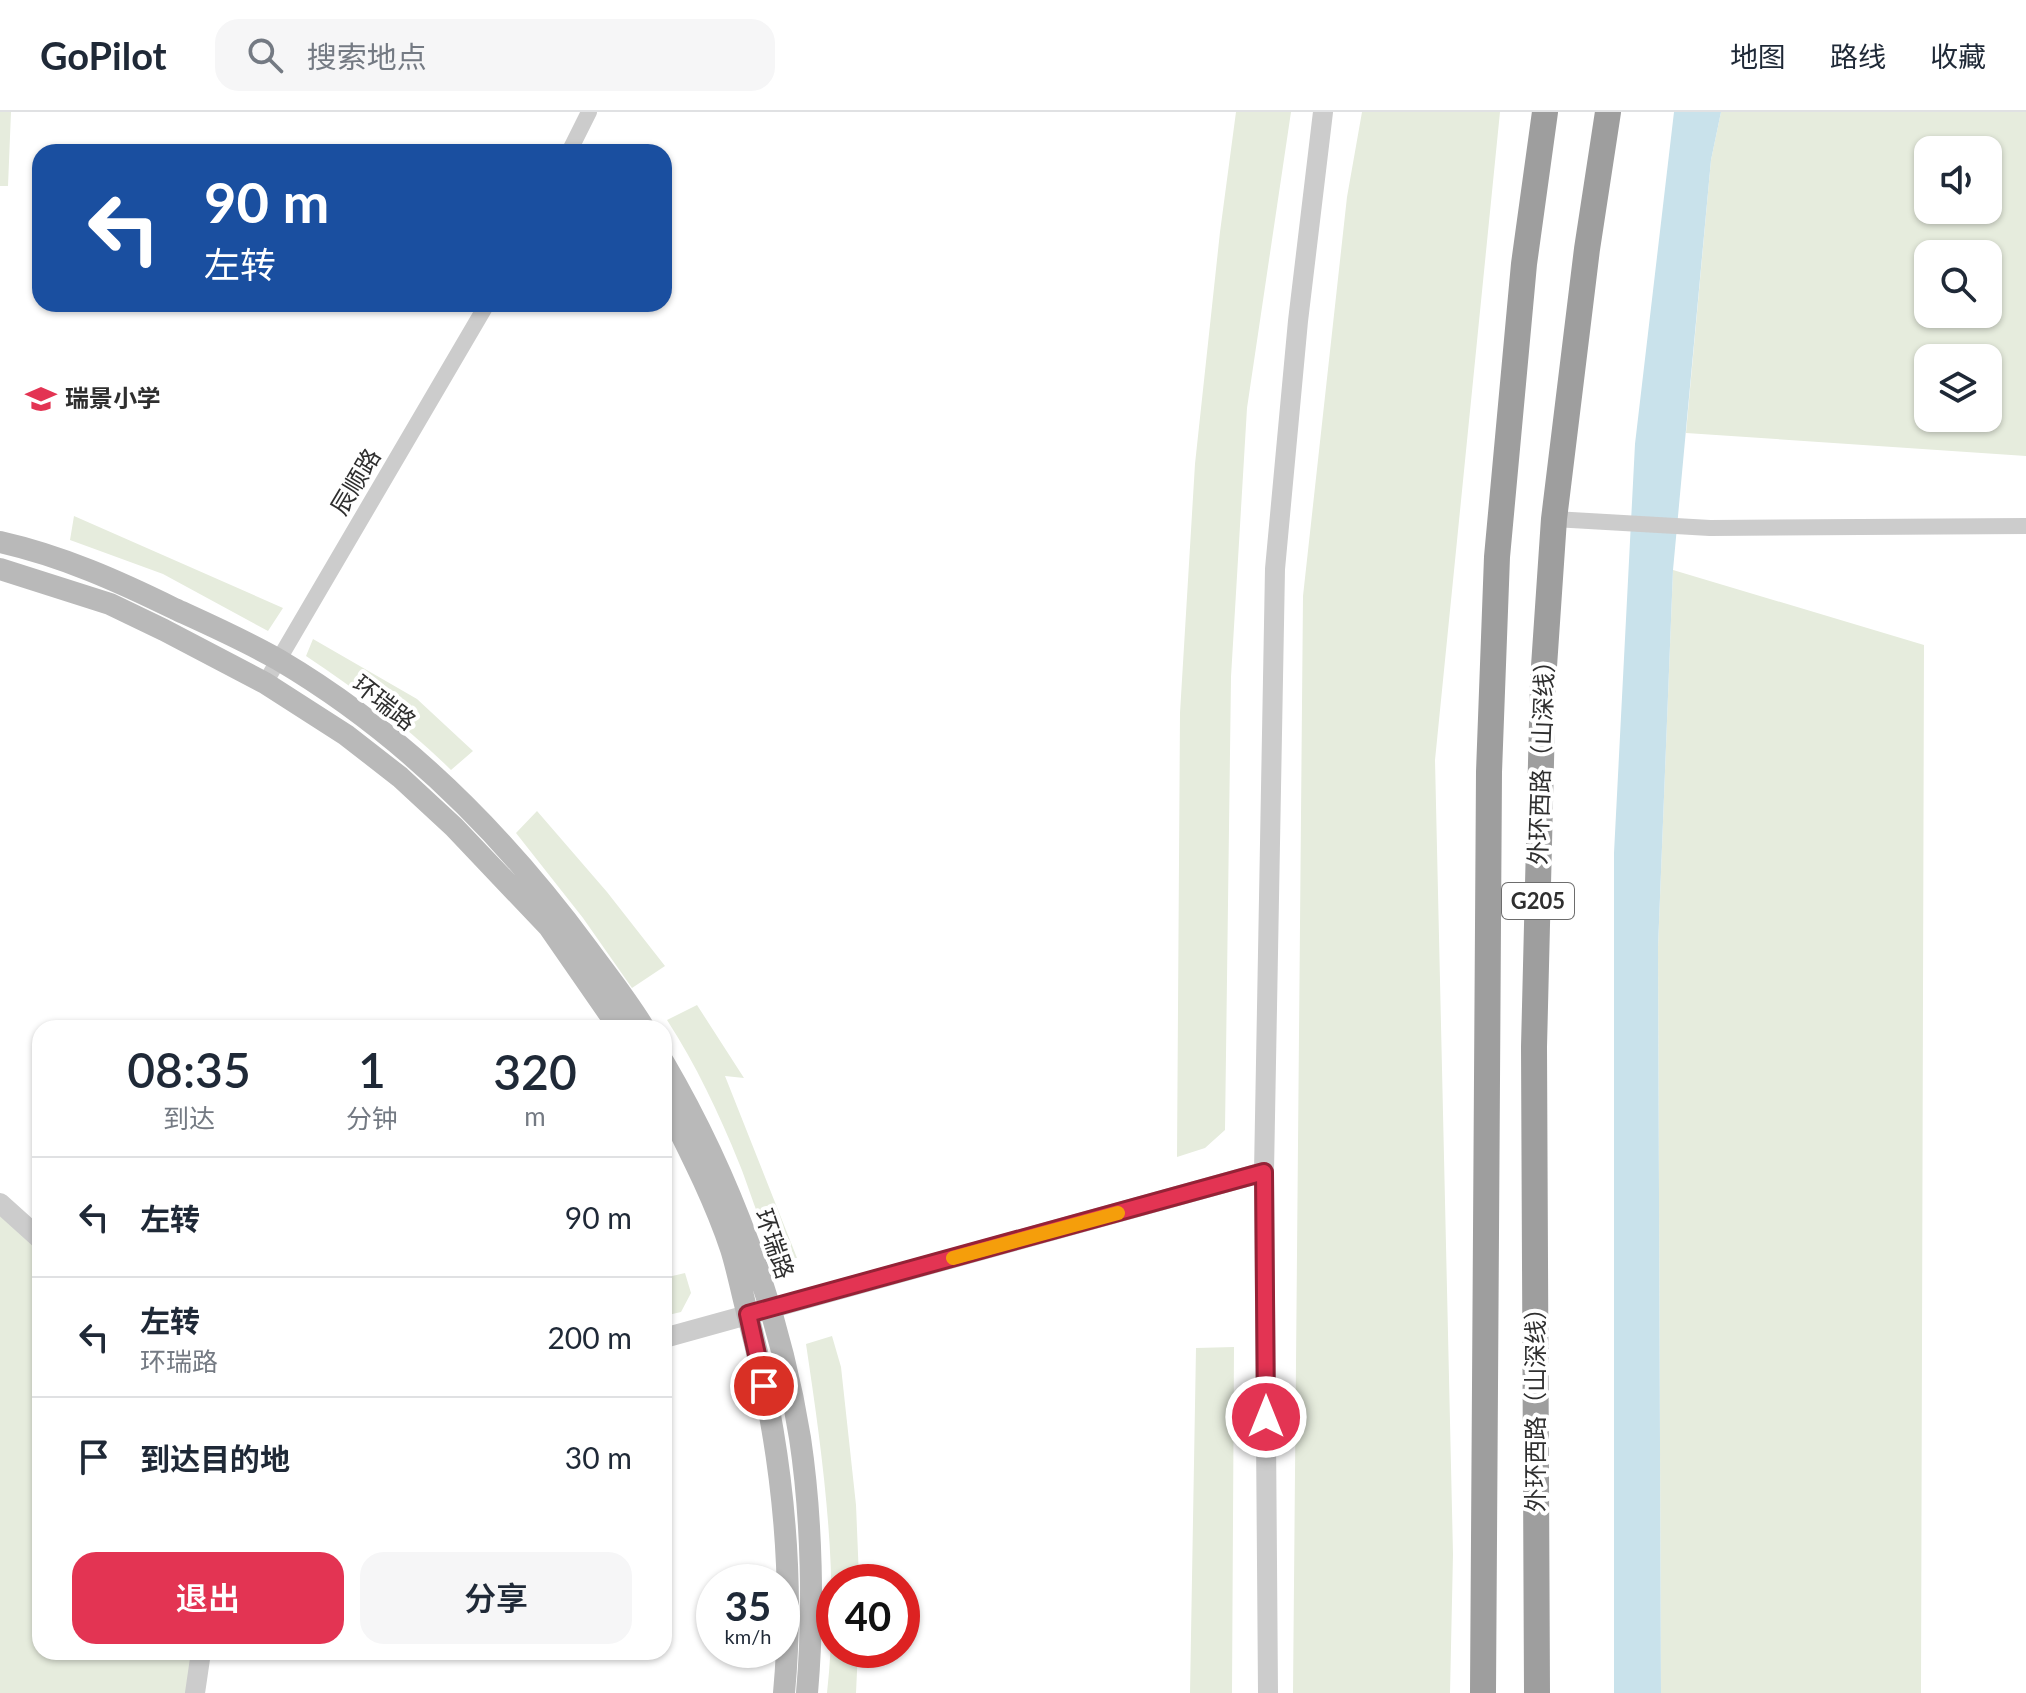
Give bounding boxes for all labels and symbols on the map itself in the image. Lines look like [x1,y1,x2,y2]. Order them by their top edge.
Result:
school or university icon: 瑞景小学 [24,382,58,416]
place label: 瑞景小学 [65,383,161,412]
street label: 辰顺路 [324,443,386,520]
street label: 外环西路（山深线） [1522,649,1559,865]
street label: 环瑞路 [348,668,422,735]
road number: G205 [1502,883,1574,919]
street label: 环瑞路 [750,1205,801,1282]
street label: 外环西路（山深线） [1520,1296,1549,1512]
pin [730,1352,798,1420]
position arrow [1224,1375,1308,1459]
speed limit sign: 40 [816,1564,920,1668]

